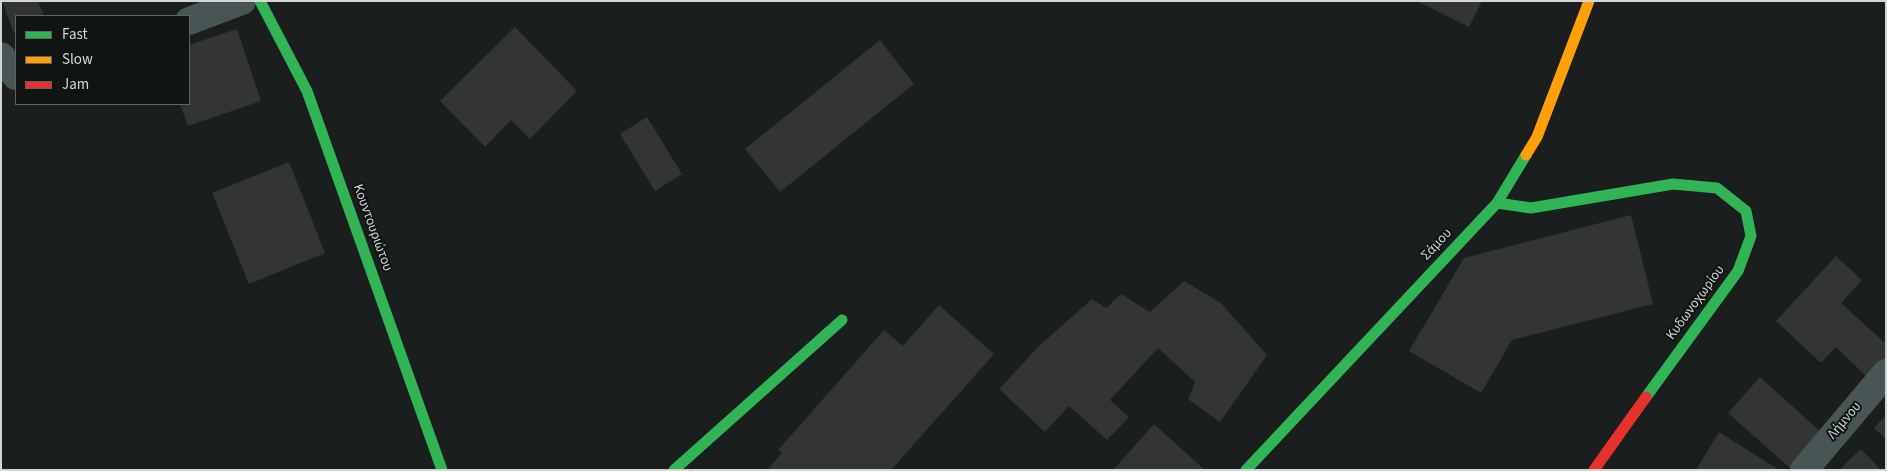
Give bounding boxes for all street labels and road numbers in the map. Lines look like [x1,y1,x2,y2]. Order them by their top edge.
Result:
street label: Κουντουριώτου [348,182,396,274]
street label: Σάμου [1418,226,1456,264]
street label: Κυδωνοχωρίου [1663,262,1729,344]
street label: Λήμνου [1825,399,1865,443]

